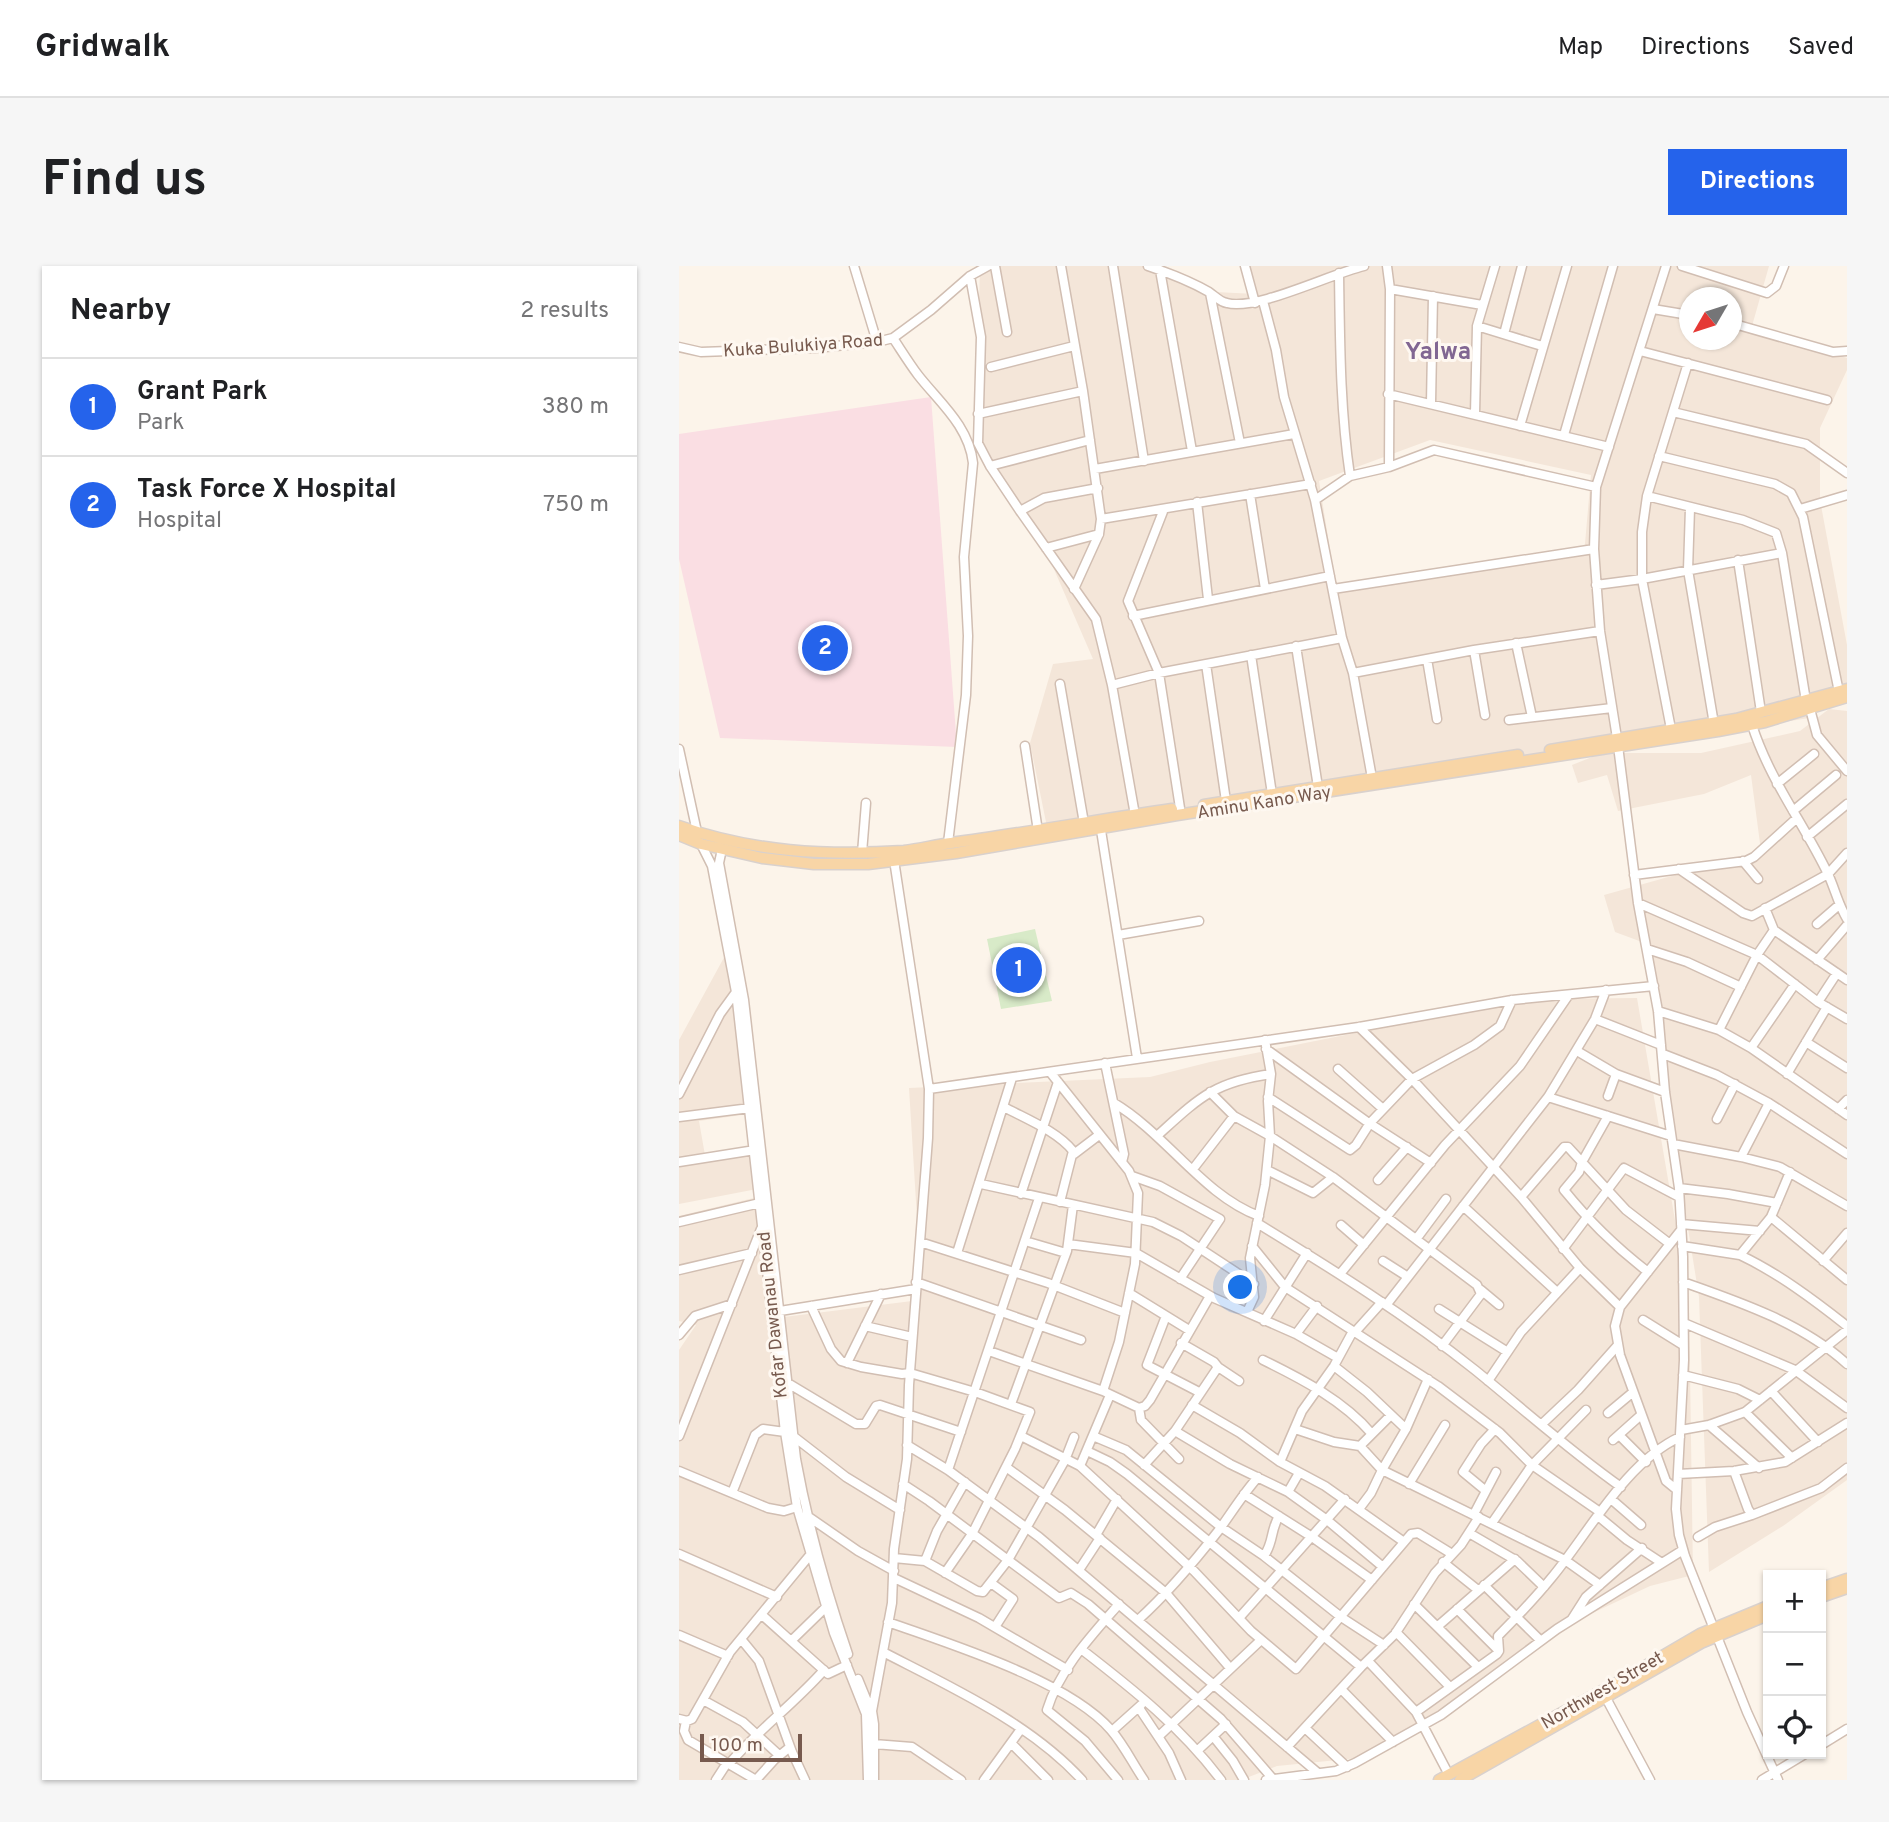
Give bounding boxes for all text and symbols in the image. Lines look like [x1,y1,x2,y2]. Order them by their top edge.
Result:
text: Gridwalk [35,27,170,69]
text: Map [1558,33,1603,63]
text: Directions [1641,33,1750,63]
text: Saved [1788,33,1854,63]
button: Directions [1668,149,1847,215]
text: Find us [42,151,207,213]
north arrow [1679,287,1742,350]
text: Nearby [70,293,171,330]
text: 2 results [520,297,609,326]
street label: Kuka Bulukiya Road [722,329,884,364]
district label: Yalwa [1405,338,1471,368]
text: Grant Park [137,376,268,409]
text: 1 [88,393,98,422]
text: 380 m [542,393,609,422]
text: Park [137,409,184,438]
text: Task Force X Hospital [137,474,397,507]
text: 2 [86,491,100,520]
text: 750 m [543,491,609,520]
text: Hospital [137,507,222,536]
pin: 2 [802,622,848,674]
street label: Aminu Kano Way [1195,782,1333,825]
pin: 1 [996,944,1042,996]
street label: Kofar Dawanau Road [753,1230,794,1399]
your location [1223,1270,1257,1304]
map controls [1763,1570,1826,1759]
button: + [1763,1570,1826,1633]
button: − [1763,1633,1826,1696]
street label: Northwest Street [1537,1647,1668,1736]
button: locate [1763,1696,1826,1759]
scale bar [700,1731,801,1763]
text: 100 m [711,1734,763,1758]

